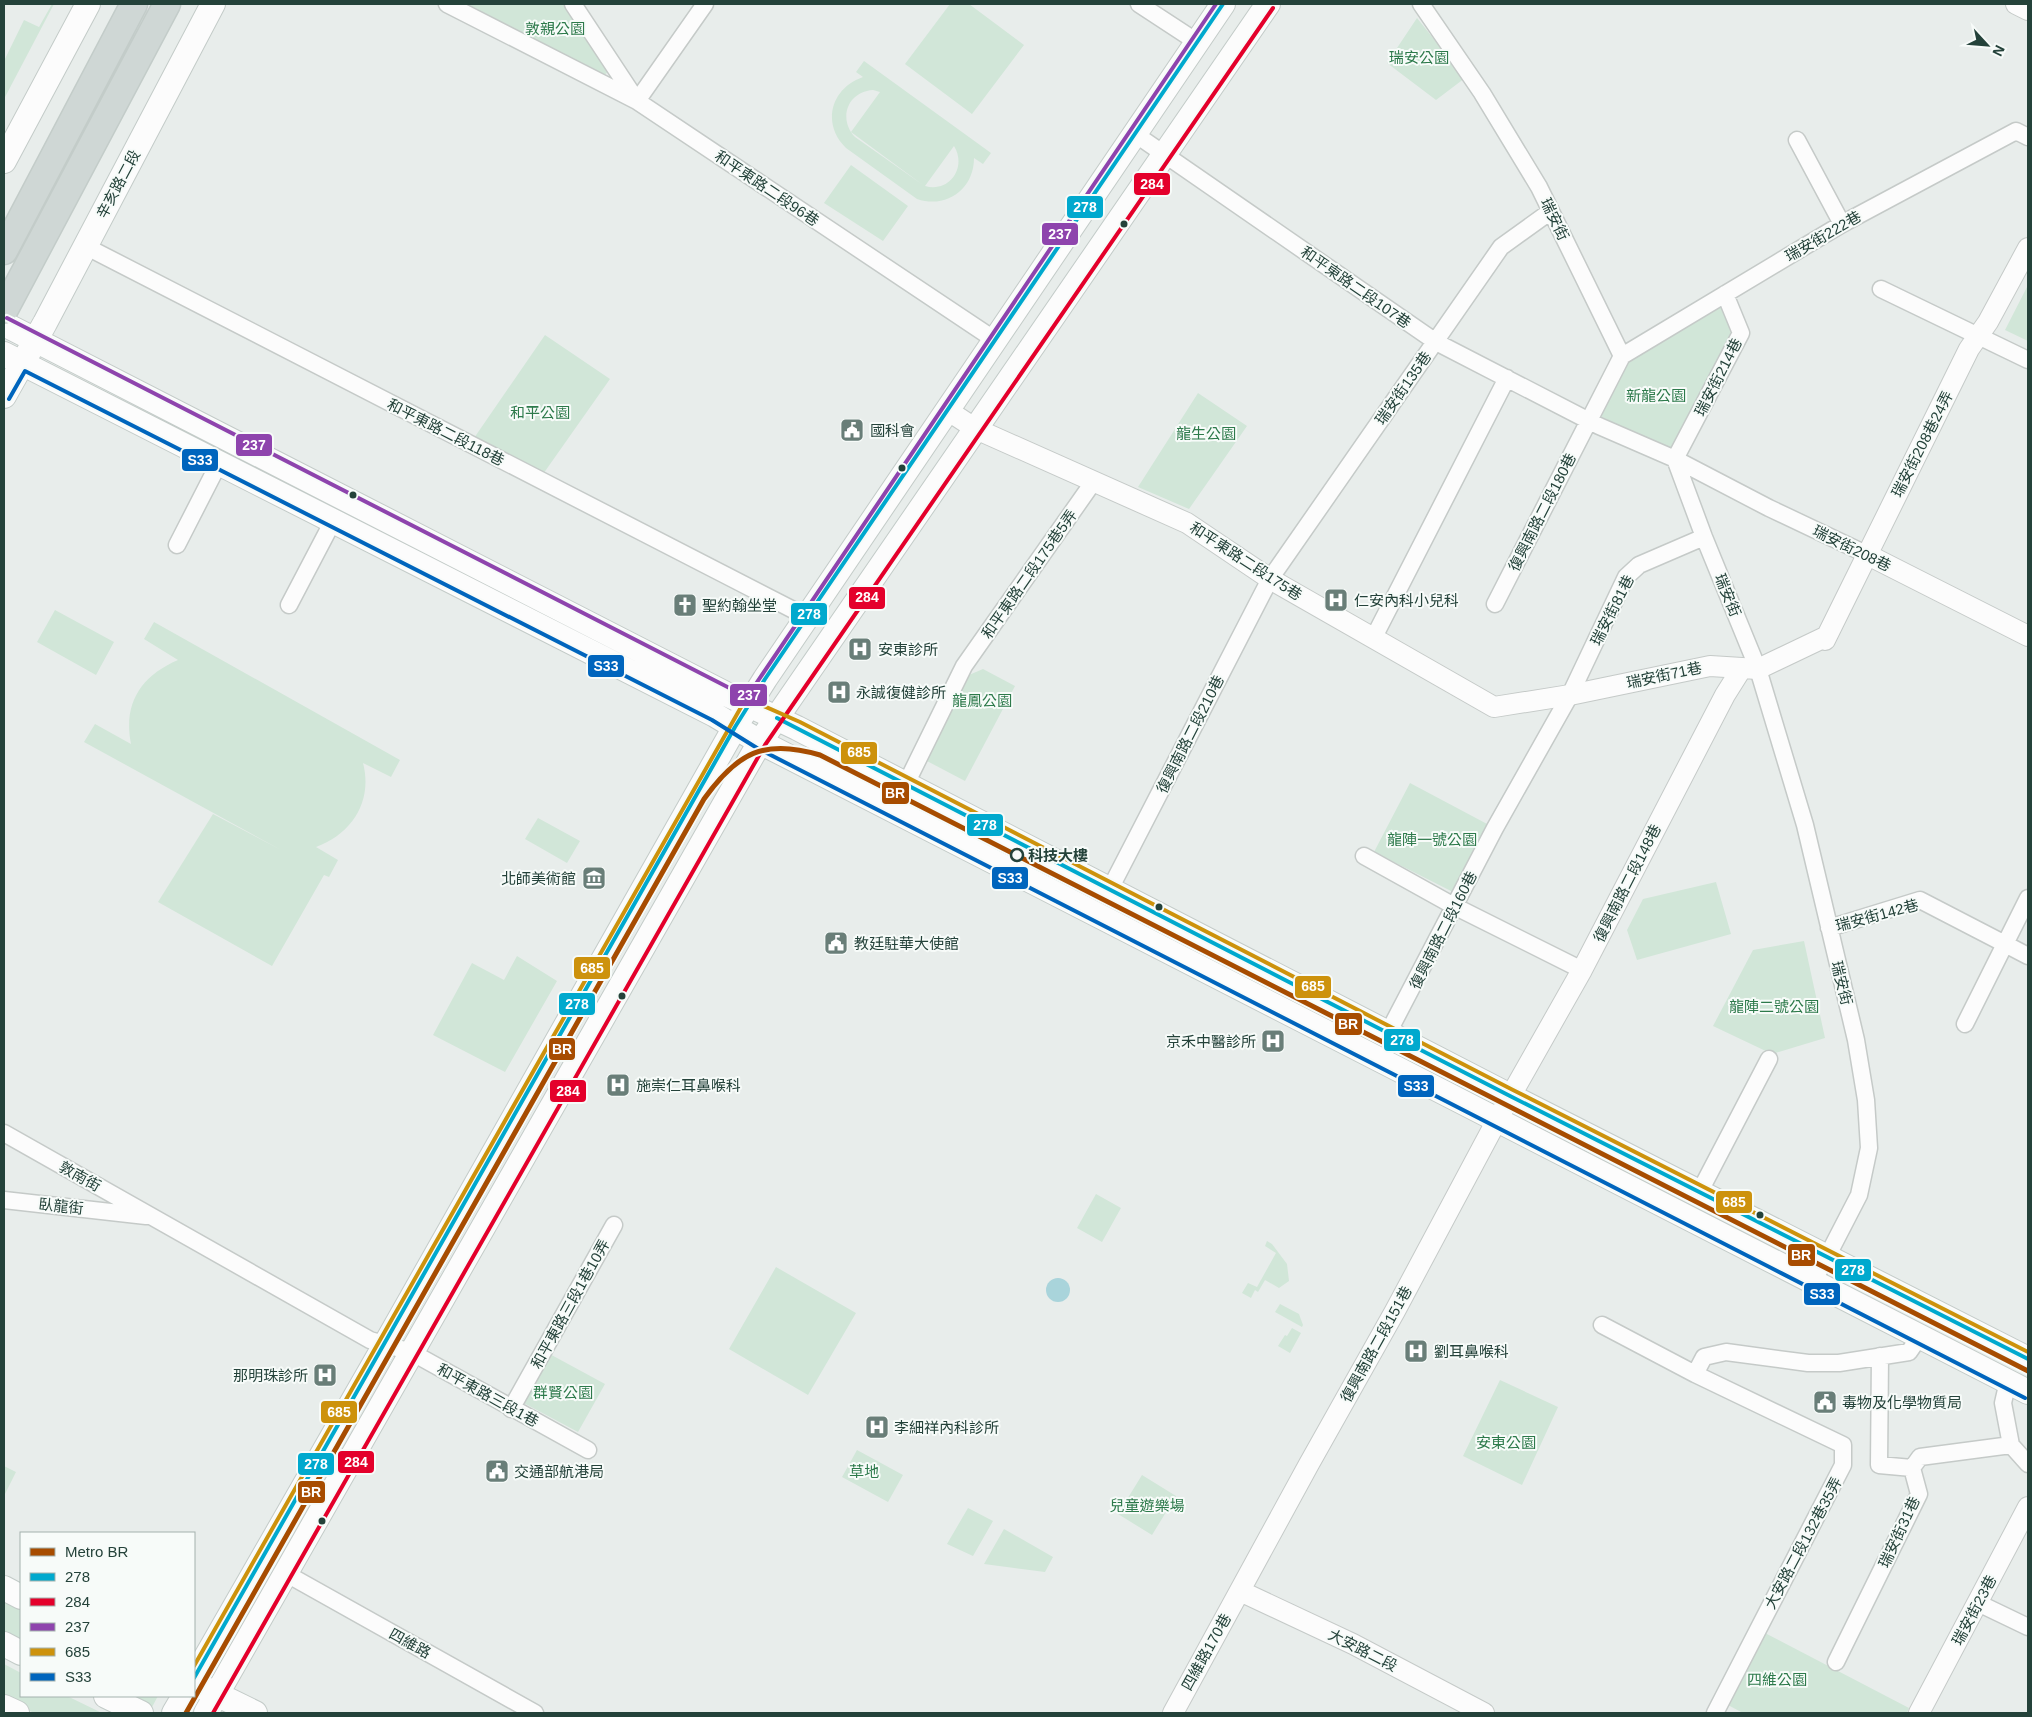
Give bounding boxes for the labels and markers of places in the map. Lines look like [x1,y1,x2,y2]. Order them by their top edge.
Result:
unlabelled marker [1119,219,1129,229]
public building icon: 國科會 [839,417,865,443]
place label: 國科會 [870,422,915,439]
unlabelled marker [897,463,907,473]
unlabelled marker [348,490,358,500]
hospital icon: 仁安內科小兒科 [1323,587,1349,613]
church icon: 聖約翰坐堂 [672,592,698,618]
place label: 仁安內科小兒科 [1354,592,1459,609]
place label: 聖約翰坐堂 [702,597,777,614]
hospital icon: 安東診所 [847,636,873,662]
place label: 安東診所 [878,641,938,658]
hospital icon: 永誠復健診所 [826,679,852,705]
place label: 永誠復健診所 [856,684,946,701]
place label: 科技大樓 [1028,847,1088,864]
marker: 科技大樓 [1010,848,1024,862]
museum icon: 北師美術館 [581,865,607,891]
place label: 北師美術館 [501,870,576,887]
unlabelled marker [1154,902,1164,912]
public building icon: 教廷駐華大使館 [823,930,849,956]
place label: 教廷駐華大使館 [854,935,959,952]
unlabelled marker [617,991,627,1001]
hospital icon: 京禾中醫診所 [1260,1028,1286,1054]
place label: 京禾中醫診所 [1166,1033,1256,1050]
hospital icon: 施崇仁耳鼻喉科 [605,1072,631,1098]
place label: 施崇仁耳鼻喉科 [636,1077,741,1094]
unlabelled marker [1755,1210,1765,1220]
hospital icon: 劉耳鼻喉科 [1403,1338,1429,1364]
place label: 劉耳鼻喉科 [1434,1343,1509,1360]
hospital icon: 那明珠診所 [312,1362,338,1388]
place label: 那明珠診所 [233,1367,308,1384]
public building icon: 毒物及化學物質局 [1812,1389,1838,1415]
place label: 毒物及化學物質局 [1842,1394,1962,1411]
hospital icon: 李細祥內科診所 [864,1414,890,1440]
place label: 李細祥內科診所 [894,1419,999,1436]
public building icon: 交通部航港局 [484,1458,510,1484]
place label: 交通部航港局 [514,1463,604,1480]
unlabelled marker [317,1516,327,1526]

